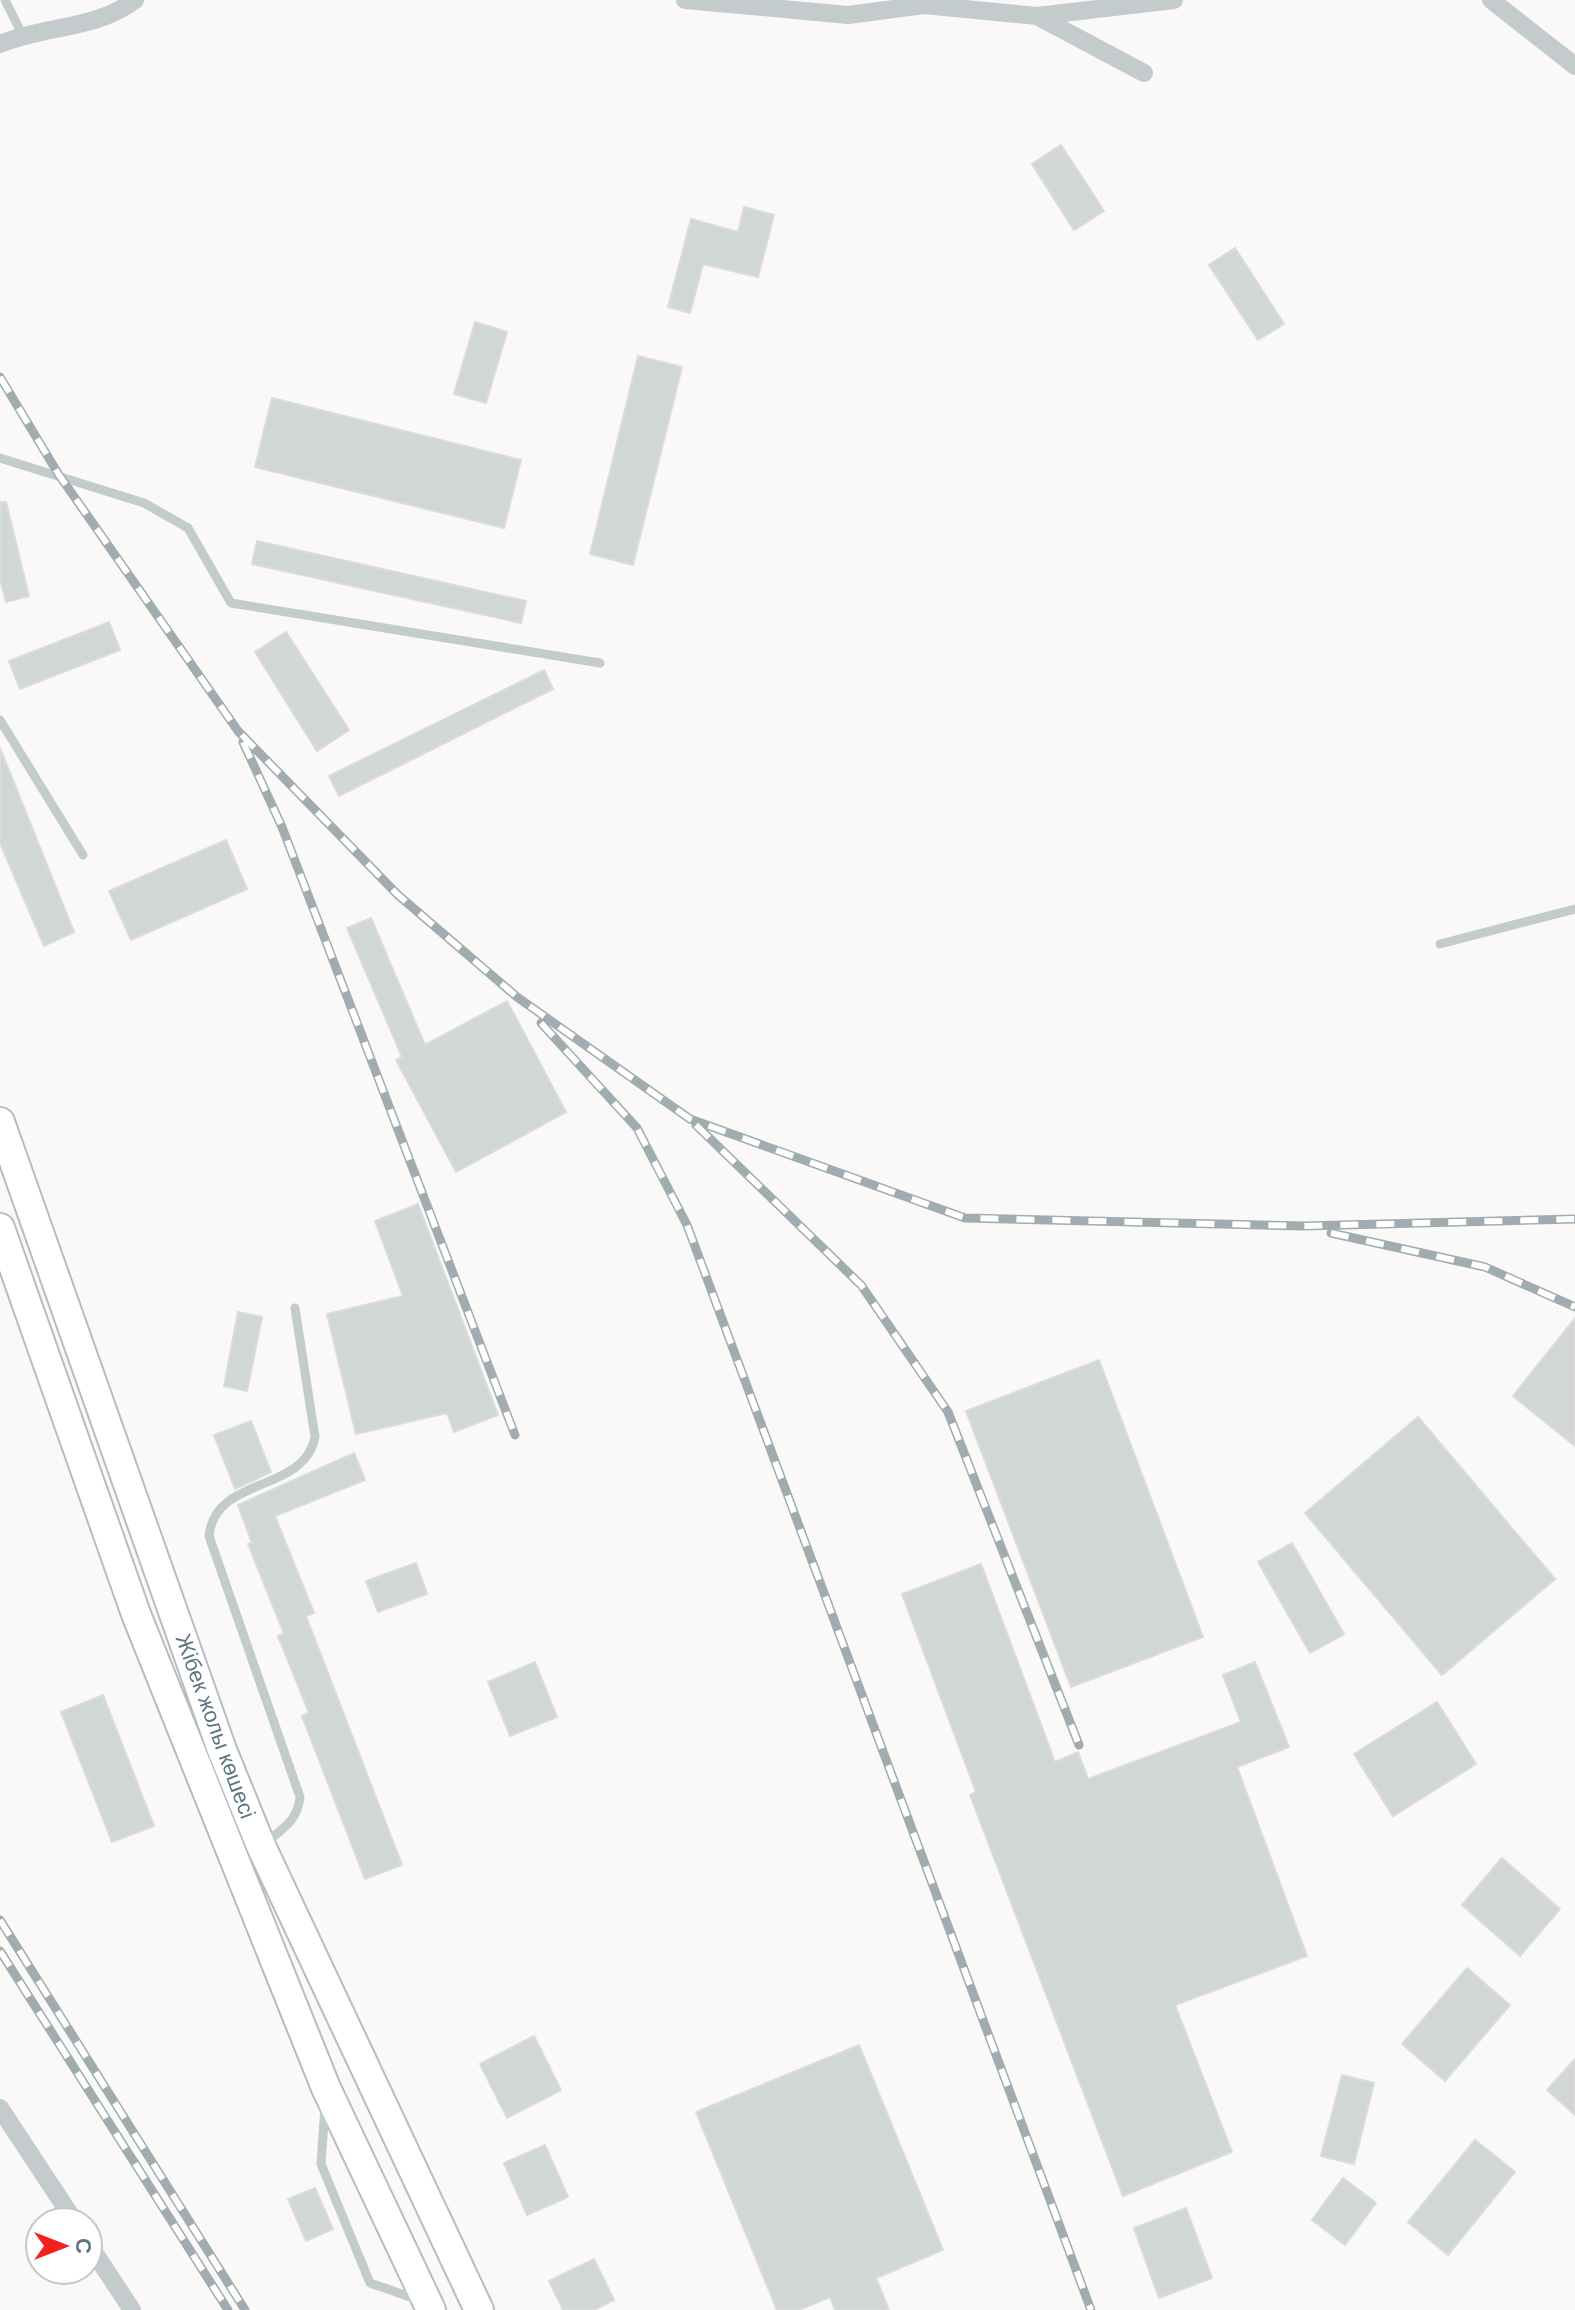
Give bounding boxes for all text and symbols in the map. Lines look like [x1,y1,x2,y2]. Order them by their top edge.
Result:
street label: Жібек жолы көшесі [171,1631,261,1822]
north arrow [24,2206,104,2286]
text: С [71,2238,96,2254]

